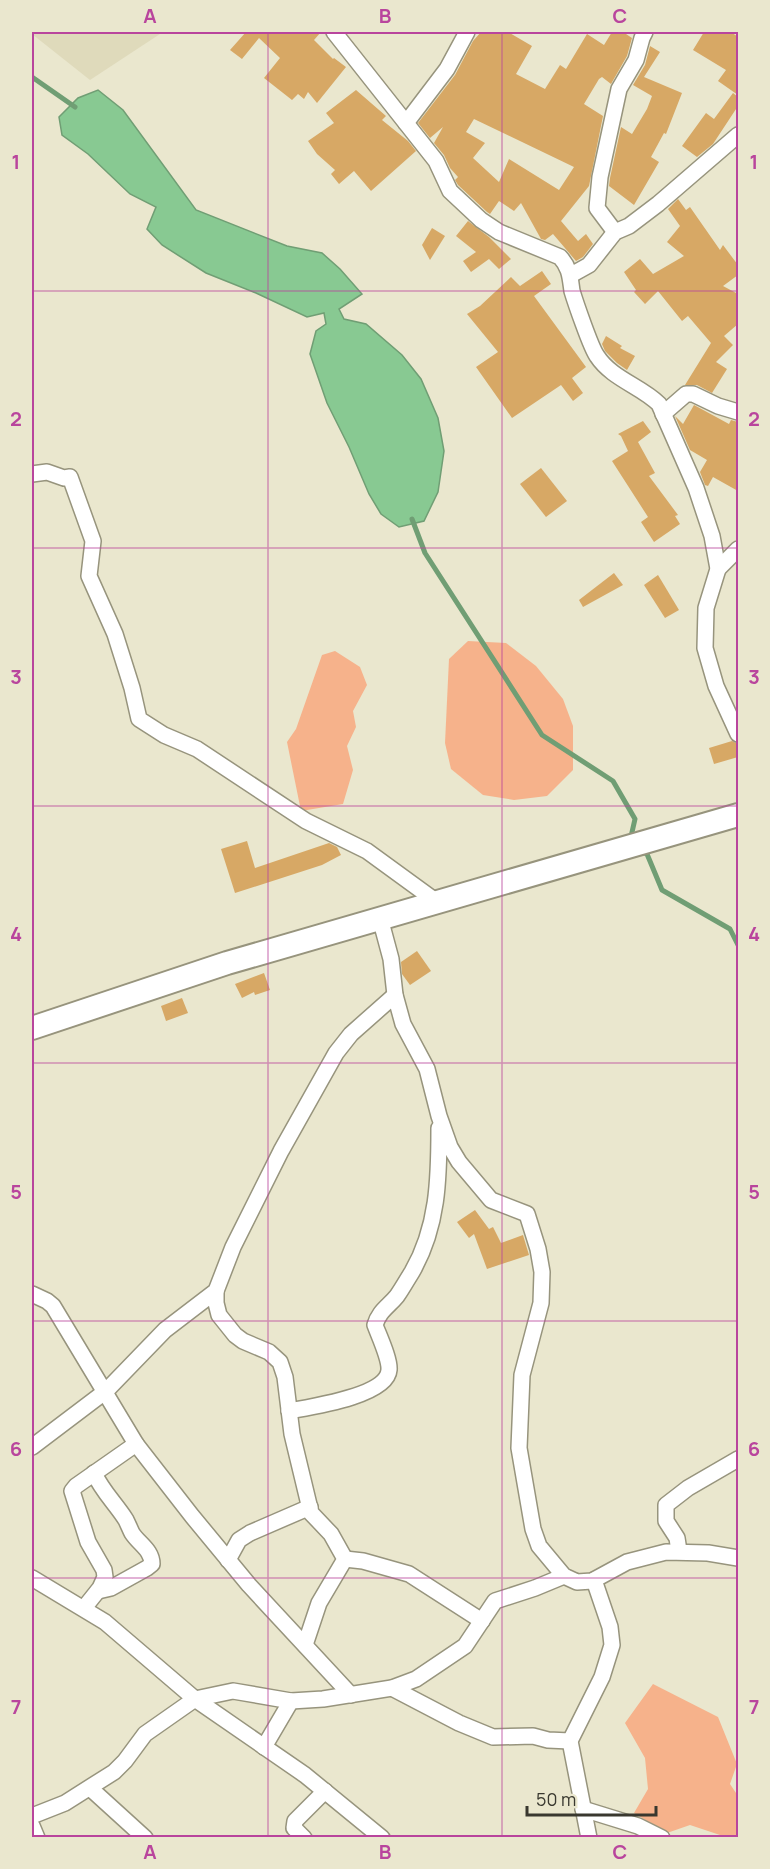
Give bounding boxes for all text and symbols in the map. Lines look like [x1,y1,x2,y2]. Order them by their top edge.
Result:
text: A [143,2,157,29]
text: B [379,2,392,29]
text: C [613,2,627,29]
text: 1 [12,148,20,175]
text: 1 [750,148,758,175]
text: 2 [10,405,22,432]
text: 2 [748,405,760,432]
text: 3 [10,663,22,690]
text: 3 [748,663,760,690]
text: 4 [10,920,22,947]
text: 4 [748,920,760,947]
text: 5 [10,1178,22,1205]
text: 5 [748,1178,760,1205]
text: 6 [10,1435,22,1462]
text: 6 [748,1435,760,1462]
text: 7 [11,1693,21,1720]
text: 7 [749,1693,759,1720]
scale bar [527,1779,656,1817]
text: 50 m [536,1787,576,1811]
text: A [143,1838,157,1865]
text: B [379,1838,392,1865]
text: C [613,1838,627,1865]

